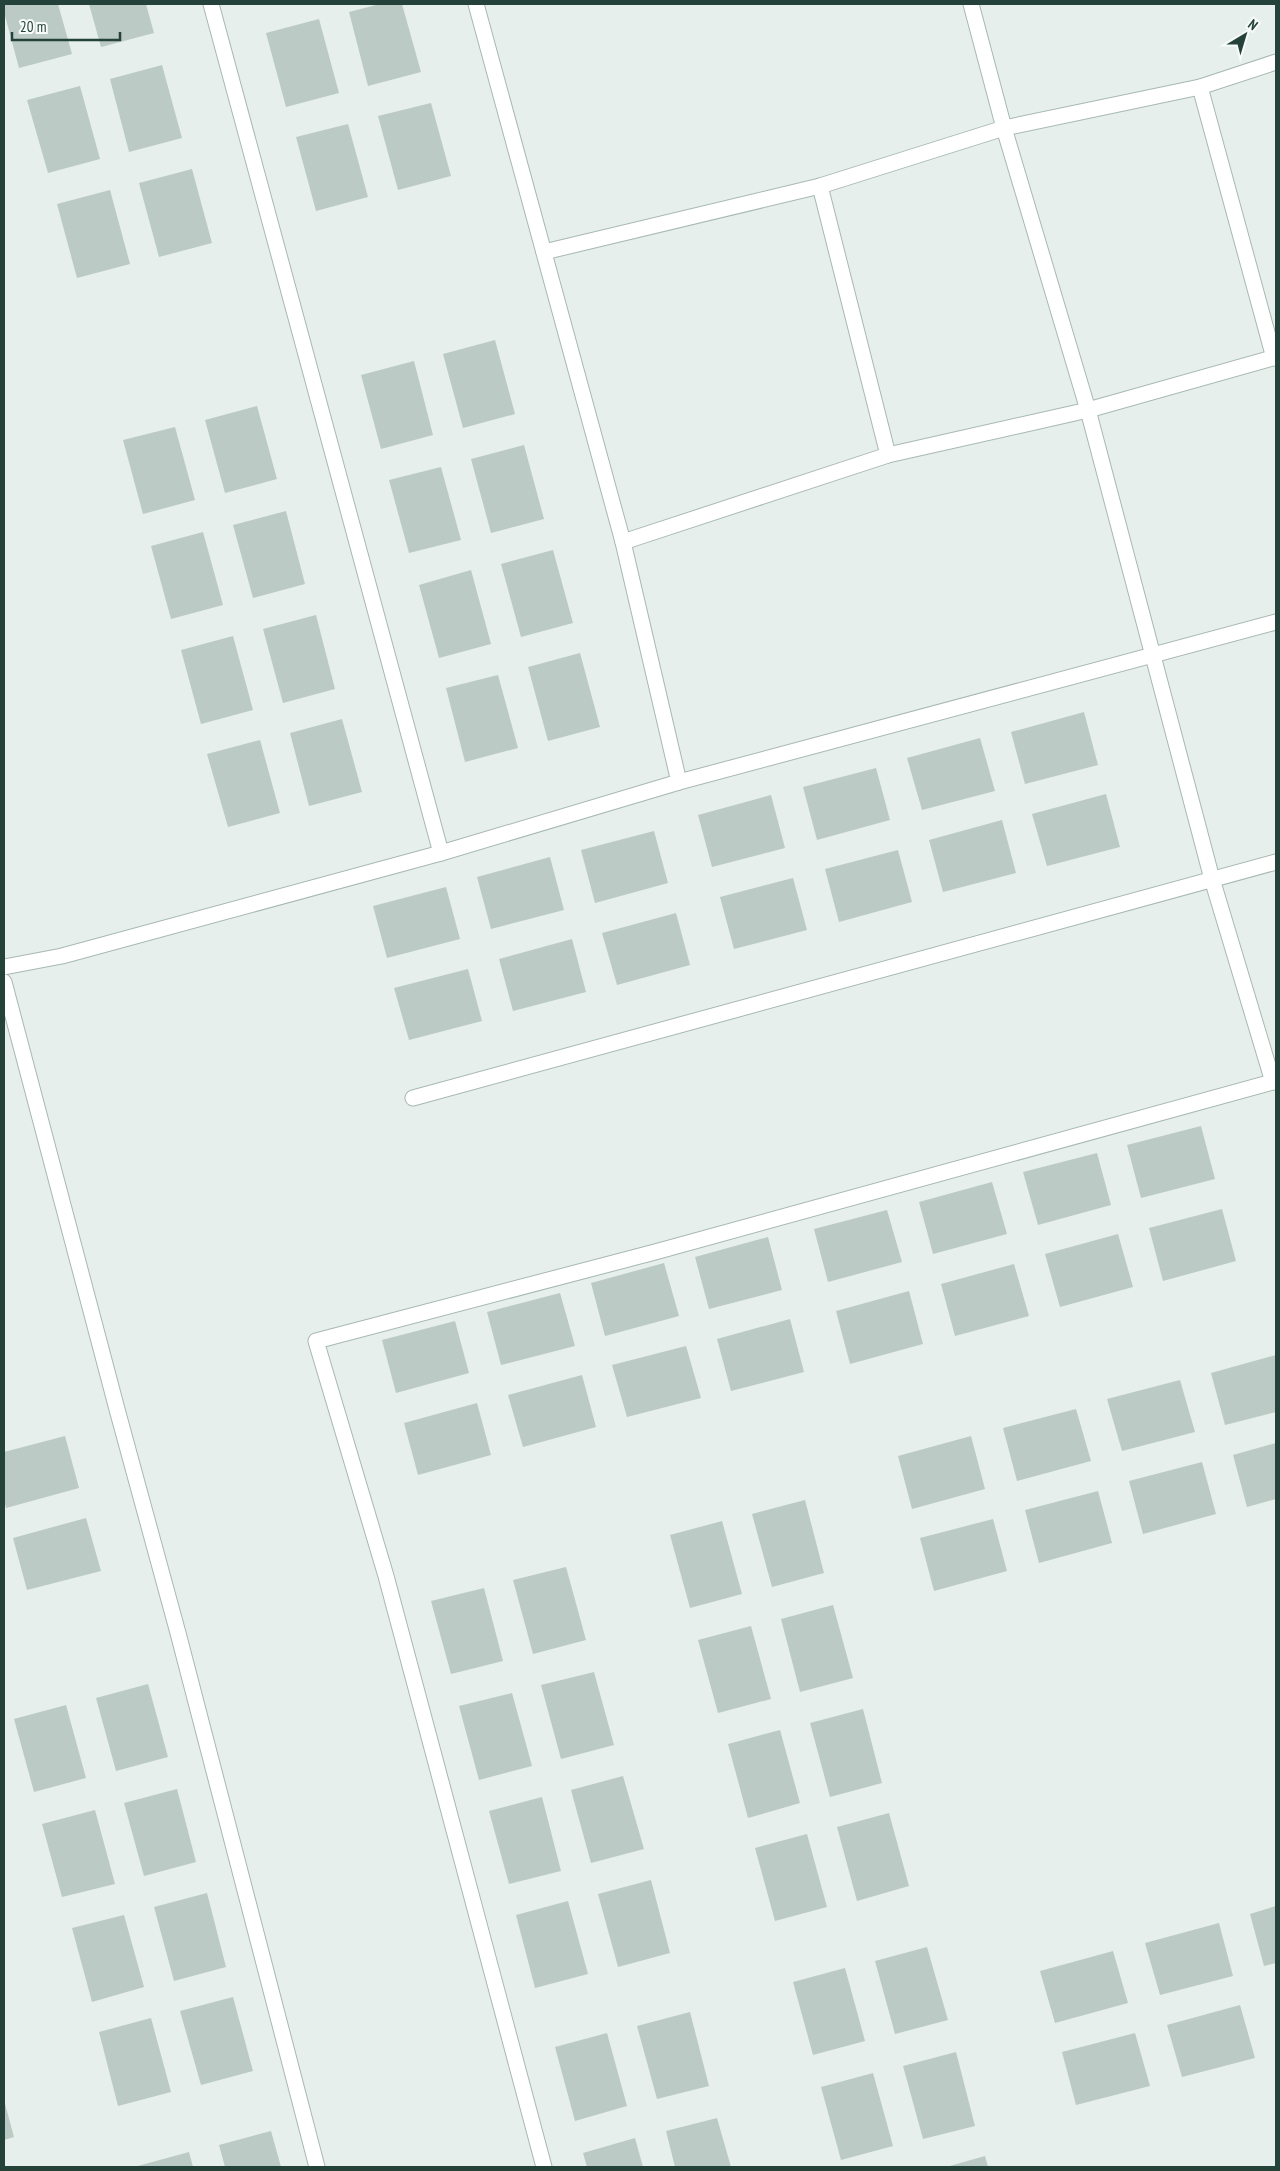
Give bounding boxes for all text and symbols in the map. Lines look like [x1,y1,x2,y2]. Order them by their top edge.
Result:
scale bar [12,10,120,42]
north arrow [1220,10,1270,60]
text: N [1244,15,1262,34]
text: 20 m [20,17,46,36]

